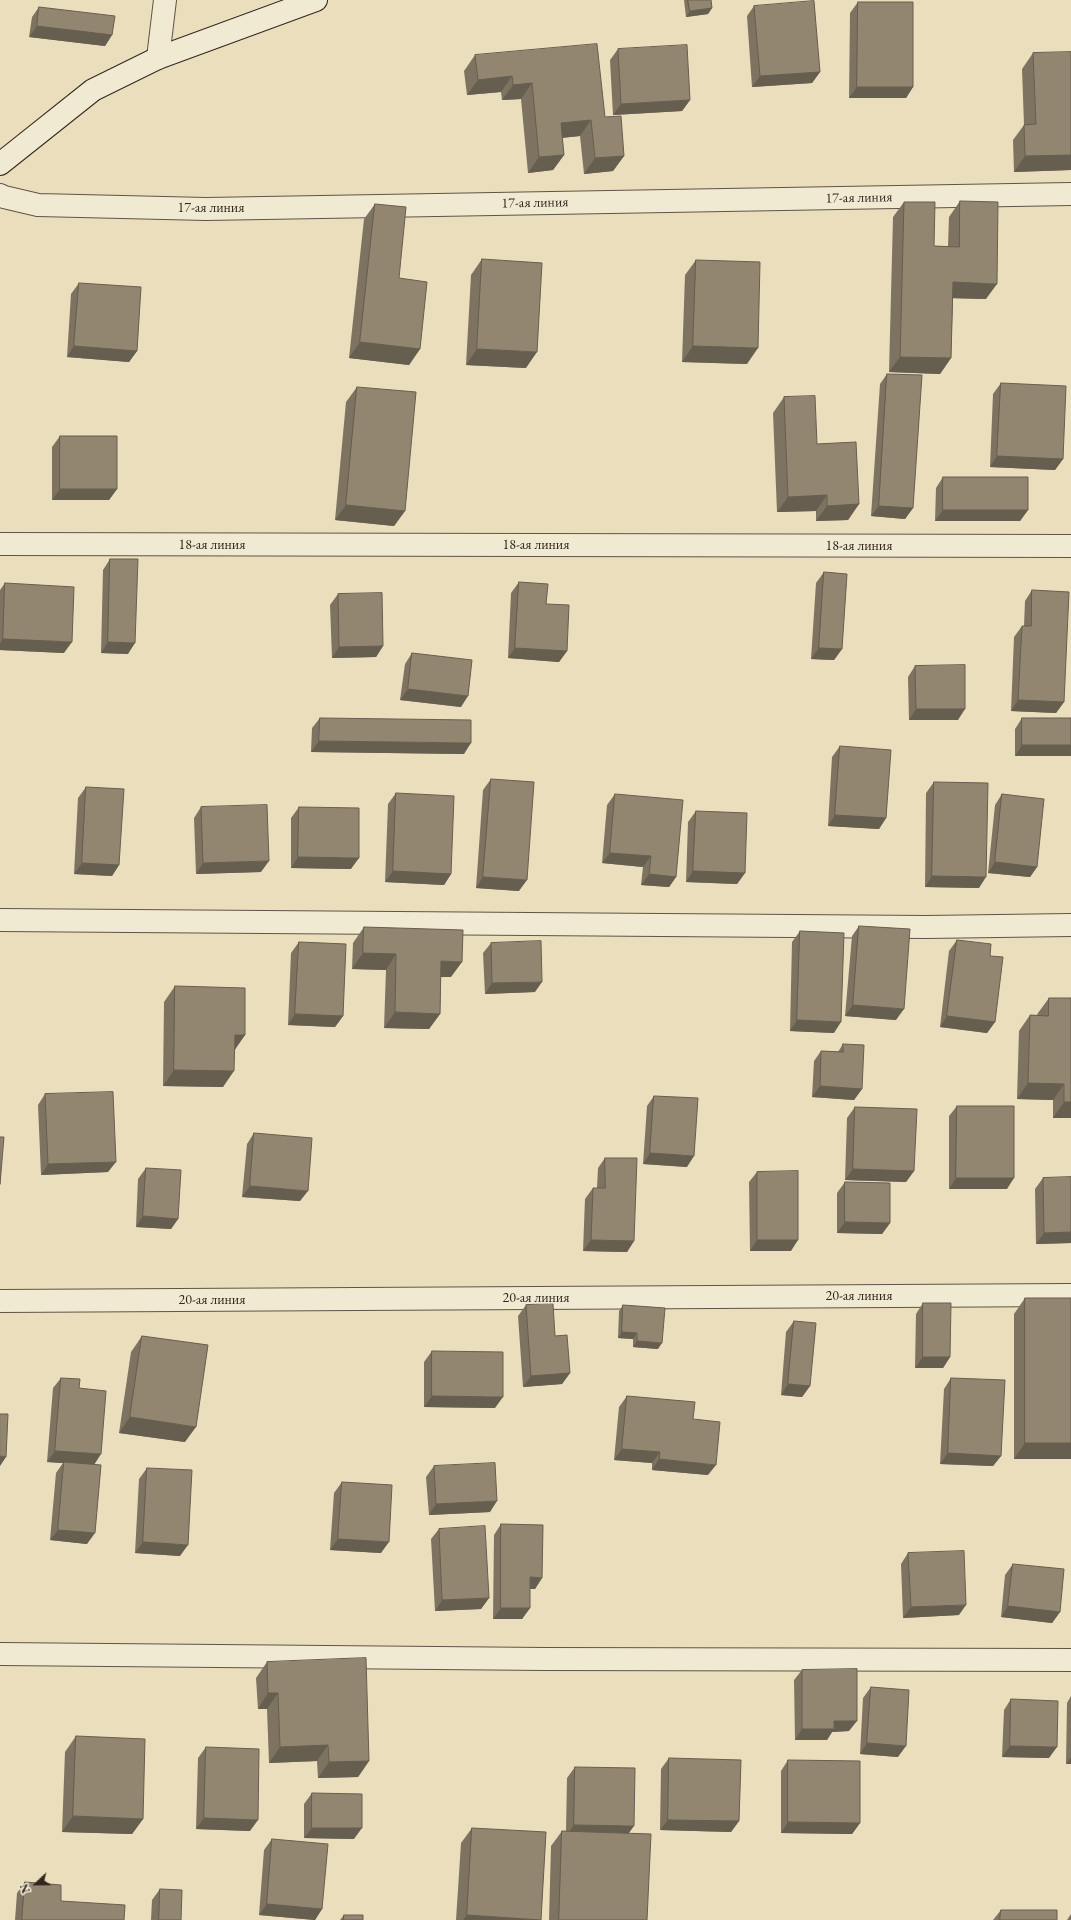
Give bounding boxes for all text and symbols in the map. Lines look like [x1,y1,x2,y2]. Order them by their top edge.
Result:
street label: 17-ая линия [825,189,893,207]
street label: 17-ая линия [501,194,569,212]
street label: 17-ая линия [178,200,244,216]
street label: 18-ая линия [179,537,245,553]
street label: 18-ая линия [503,537,569,553]
street label: 18-ая линия [826,538,892,554]
street label: 20-ая линия [826,1288,892,1304]
street label: 20-ая линия [503,1290,569,1306]
street label: 20-ая линия [179,1292,245,1308]
north arrow [16,1864,56,1904]
text: N [17,1882,33,1895]

